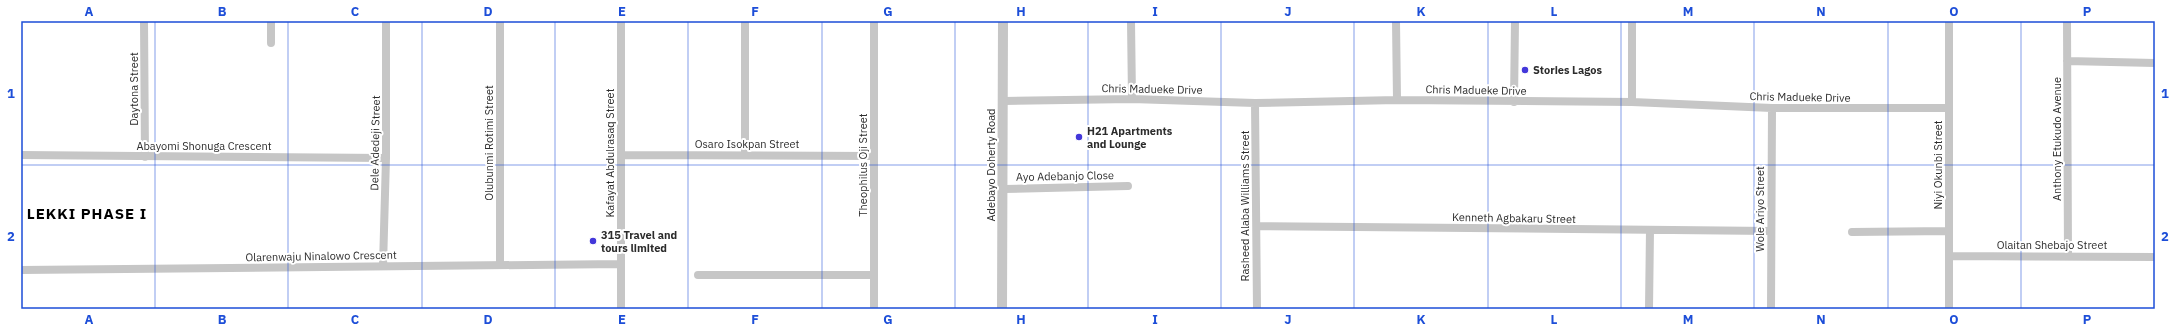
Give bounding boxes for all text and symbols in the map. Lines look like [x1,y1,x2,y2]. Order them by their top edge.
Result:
text: A [85,3,94,20]
text: B [218,3,227,20]
text: C [351,3,360,20]
text: D [483,3,493,20]
text: E [618,3,626,20]
text: F [751,3,759,20]
text: G [883,3,893,20]
text: H [1016,3,1026,20]
text: I [1152,3,1158,20]
text: J [1284,3,1292,20]
text: K [1416,3,1426,20]
text: L [1551,3,1558,20]
text: M [1683,3,1693,20]
text: N [1816,3,1826,20]
text: O [1949,3,1959,20]
text: P [2083,3,2092,20]
street label: Daytona Street [127,52,141,126]
place label: Stories Lagos [1533,63,1602,77]
marker: Stories Lagos [1520,65,1530,75]
street label: Anthony Etukudo Avenue [2050,77,2064,201]
street label: Chris Madueke Drive [1101,81,1203,97]
street label: Chris Madueke Drive [1425,82,1527,98]
text: 1 [7,85,15,102]
street label: Olubunmi Rotimi Street [482,85,496,201]
text: 1 [2161,85,2169,102]
street label: Kafayat Abdulrasaq Street [603,88,617,218]
street label: Chris Madueke Drive [1749,89,1851,105]
street label: Dele Adedeji Street [367,95,383,191]
street label: Adebayo Doherty Road [984,108,998,222]
street label: Theophilus Oji Street [856,113,870,217]
street label: Niyi Okunbi Street [1931,120,1945,210]
place label: H21 Apartments and Lounge [1087,124,1173,151]
street label: Rasheed Alaba Williams Street [1238,130,1252,282]
marker: H21 Apartments and Lounge [1074,132,1084,142]
street label: Osaro Isokpan Street [695,137,800,151]
street label: Abayomi Shonuga Crescent [136,139,272,153]
street label: Wole Ariyo Street [1753,166,1767,252]
street label: Ayo Adebanjo Close [1016,168,1114,184]
district label: LEKKI PHASE I [27,204,147,223]
street label: Kenneth Agbakaru Street [1452,210,1576,226]
text: 2 [7,228,15,245]
place label: 315 Travel and tours limited [601,228,677,255]
text: 2 [2161,228,2169,245]
marker: 315 Travel and tours limited [588,236,598,246]
street label: Olaitan Shebajo Street [1997,238,2107,252]
street label: Olarenwaju Ninalowo Crescent [245,248,397,264]
text: A [85,311,94,328]
text: B [218,311,227,328]
text: C [351,311,360,328]
text: D [483,311,493,328]
text: E [618,311,626,328]
text: F [751,311,759,328]
text: G [883,311,893,328]
text: H [1016,311,1026,328]
text: I [1152,311,1158,328]
text: J [1284,311,1292,328]
text: K [1416,311,1426,328]
text: L [1551,311,1558,328]
text: M [1683,311,1693,328]
text: N [1816,311,1826,328]
text: O [1949,311,1959,328]
text: P [2083,311,2092,328]

